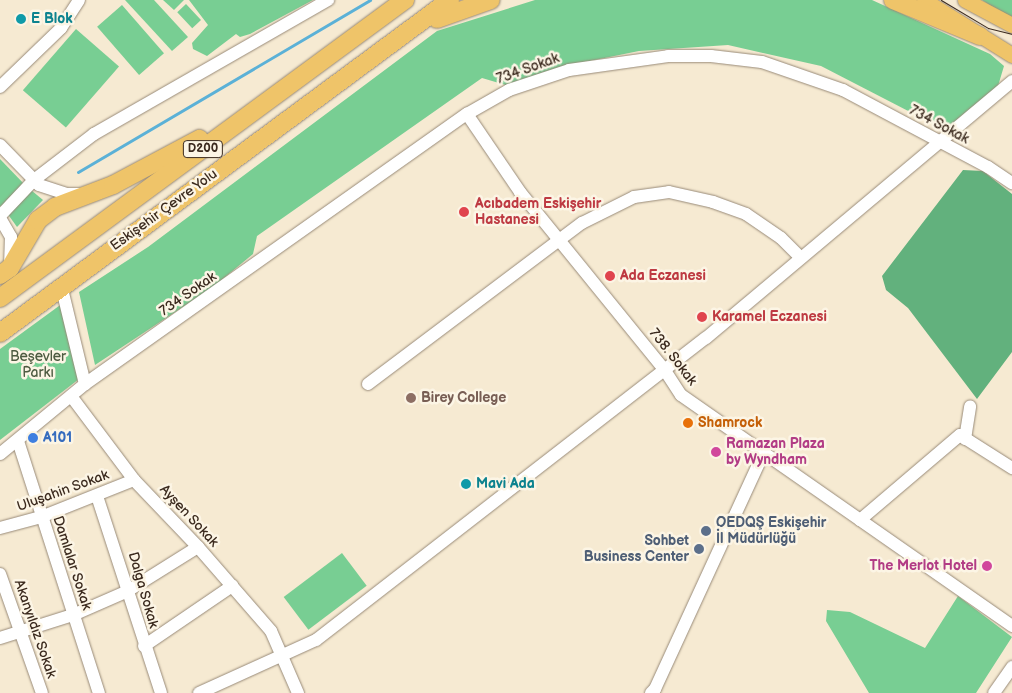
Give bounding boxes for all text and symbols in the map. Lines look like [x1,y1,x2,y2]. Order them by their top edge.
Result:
place label: E Blok [31,11,73,27]
marker: E Blok [15,13,27,25]
street label: 734 Sokak [494,50,562,88]
street label: 734 Sokak [906,102,972,148]
road number: D200 [182,140,224,158]
street label: Eskişehir Çevre Yolu [107,165,221,255]
place label: Acıbadem Eskişehir Hastanesi [475,196,601,228]
marker: Acıbadem Eskişehir Hastanesi [457,205,471,219]
street label: 734 Sokak [156,268,220,320]
place label: Ada Eczanesi [620,268,706,284]
marker: Ada Eczanesi [604,270,616,282]
place label: Karamel Eczanesi [712,309,827,325]
marker: Karamel Eczanesi [696,311,708,323]
street label: 738. Sokak [645,325,701,389]
park label: Beşevler Parkı [10,349,66,382]
place label: Birey College [421,390,507,406]
marker: Birey College [405,392,417,404]
place label: Shamrock [698,415,762,431]
marker: Shamrock [682,417,694,429]
place label: A101 [43,430,72,446]
marker: A101 [27,432,39,444]
place label: Ramazan Plaza by Wyndham [726,436,825,468]
marker: Ramazan Plaza by Wyndham [710,446,722,458]
street label: Uluşahin Sokak [15,467,111,515]
place label: Mavi Ada [476,476,535,492]
marker: Mavi Ada [460,478,472,490]
street label: Ayşen Sokak [156,481,222,551]
street label: Damlalar Sokak [49,514,95,612]
place label: OEDQŞ Eskişehir İl Müdürlüğü [716,515,826,548]
marker: OEDQŞ Eskişehir İl Müdürlüğü [700,525,712,537]
place label: Sohbet Business Center [584,533,689,566]
marker: Sohbet Business Center [693,543,705,555]
street label: Dalga Sokak [124,550,162,630]
place label: The Merlot Hotel [870,558,977,574]
marker: The Merlot Hotel [981,560,993,572]
street label: Akanyıldız Sokak [10,577,60,681]

